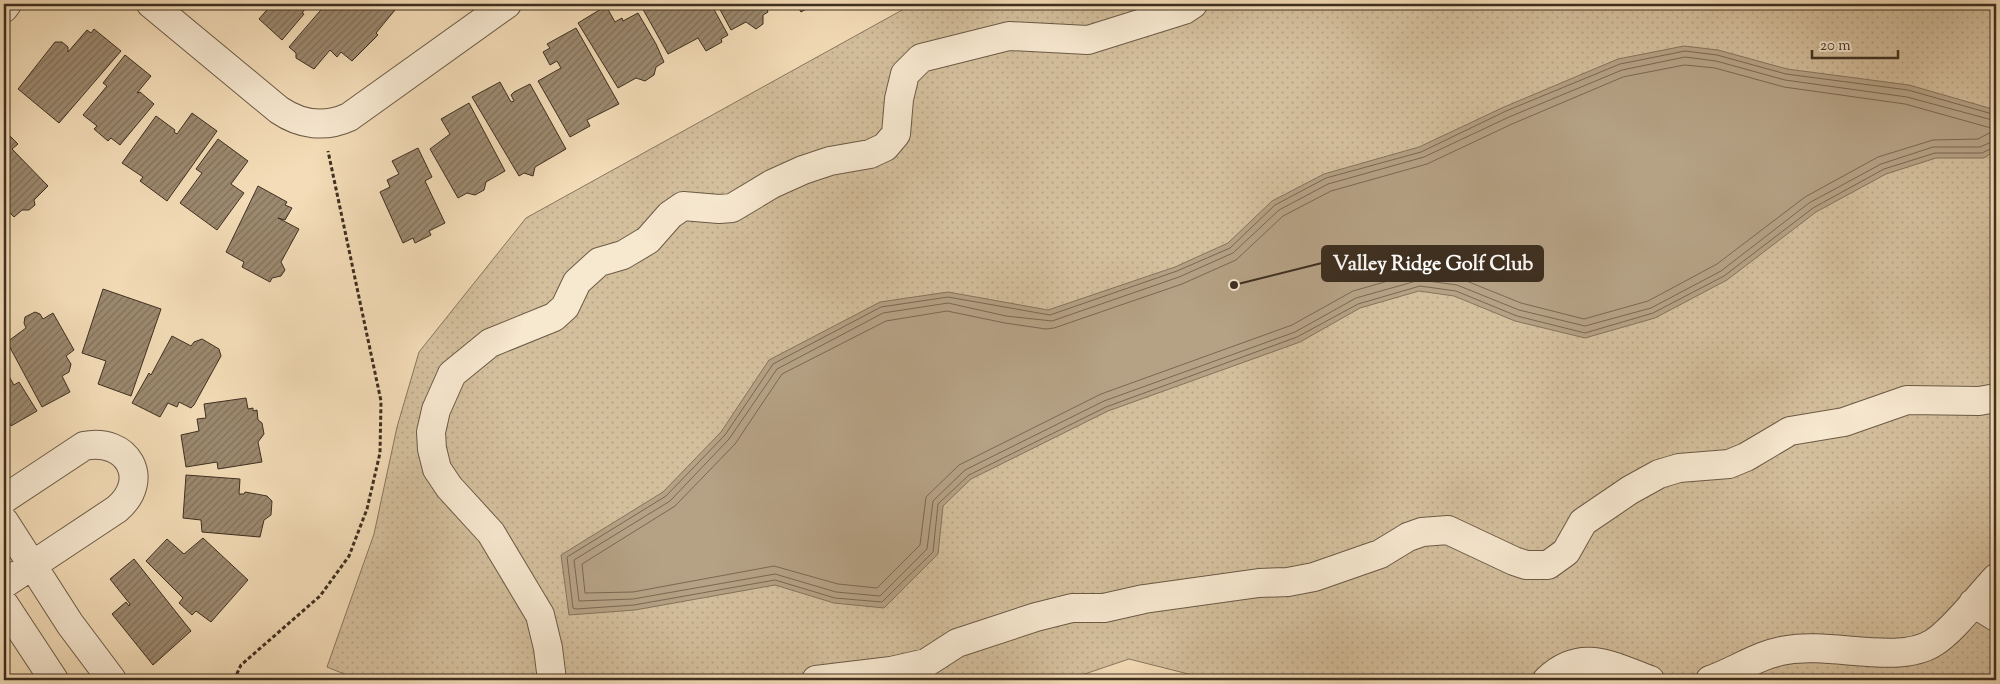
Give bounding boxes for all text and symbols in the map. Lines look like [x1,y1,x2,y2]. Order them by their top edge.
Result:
scale bar [1812,28,1899,60]
text: 20 m [1820,36,1851,57]
callout: Valley Ridge Golf Club [1322,246,1543,281]
text: Valley Ridge Golf Club [1333,251,1533,280]

